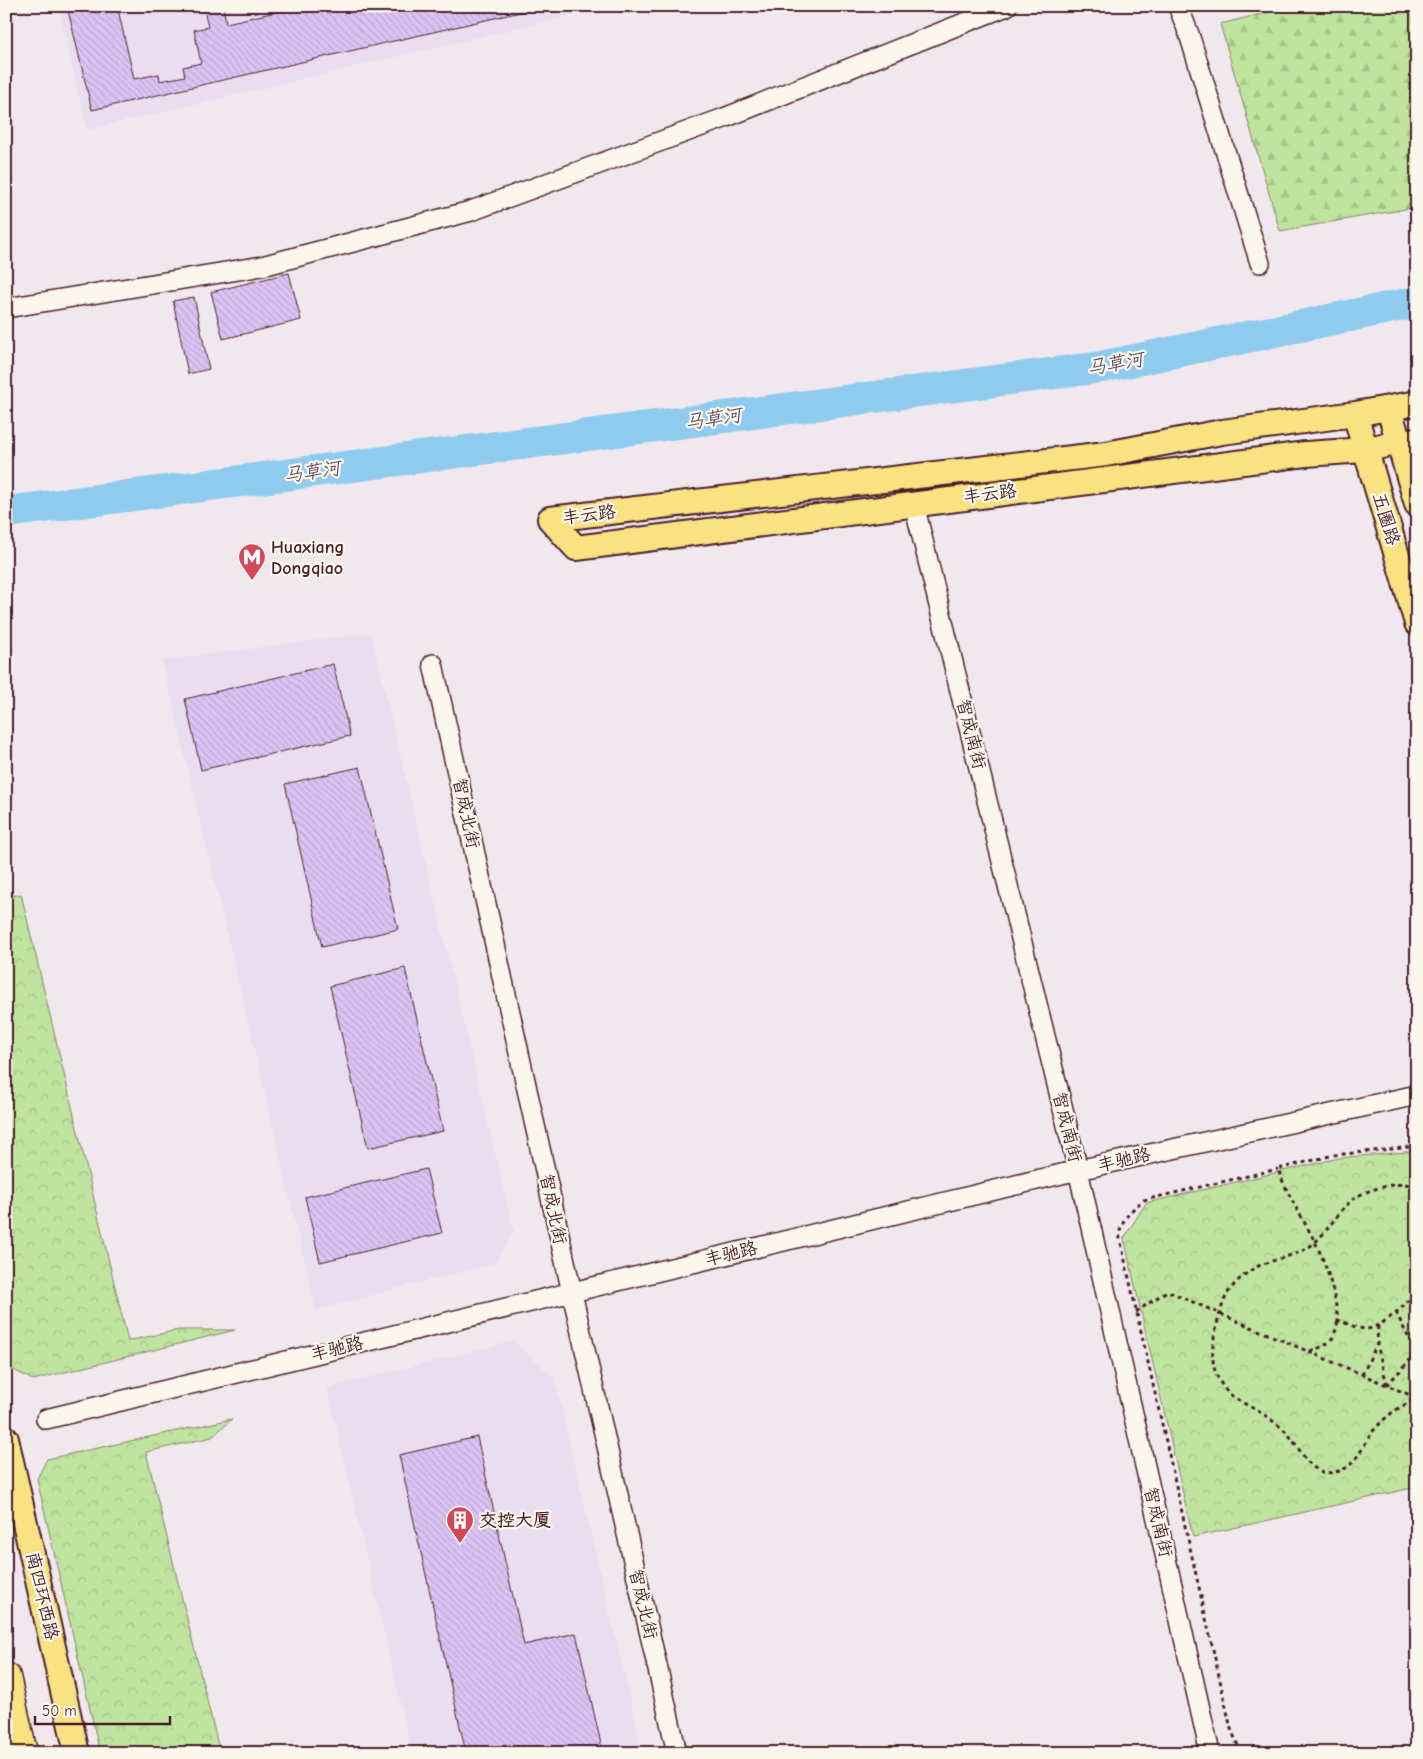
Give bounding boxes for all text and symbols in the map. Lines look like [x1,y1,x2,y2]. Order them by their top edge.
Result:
water label: 马草河 [1085,348,1148,380]
water label: 马草河 [683,404,746,434]
water label: 马草河 [282,457,345,487]
street label: 丰云路 [962,480,1018,508]
street label: 五圈路 [1368,490,1404,548]
street label: 丰云路 [561,501,617,529]
place label: Huaxiang Dongqiao [271,537,344,579]
metro station icon: Huaxiang Dongqiao [237,542,267,581]
street label: 智成南街 [952,697,990,771]
street label: 智成北街 [448,776,484,850]
street label: 智成南街 [1048,1090,1086,1164]
street label: 丰驰路 [1095,1144,1153,1176]
street label: 智成北街 [535,1172,571,1246]
street label: 丰驰路 [702,1237,760,1271]
street label: 丰驰路 [308,1332,366,1366]
street label: 智成南街 [1140,1485,1176,1559]
building icon: 交控大厦 [445,1505,475,1544]
place label: 交控大厦 [479,1510,551,1531]
street label: 南四环西路 [22,1550,62,1642]
street label: 智成北街 [625,1567,661,1641]
scale bar [35,1694,170,1726]
text: 50 m [42,1702,77,1720]

